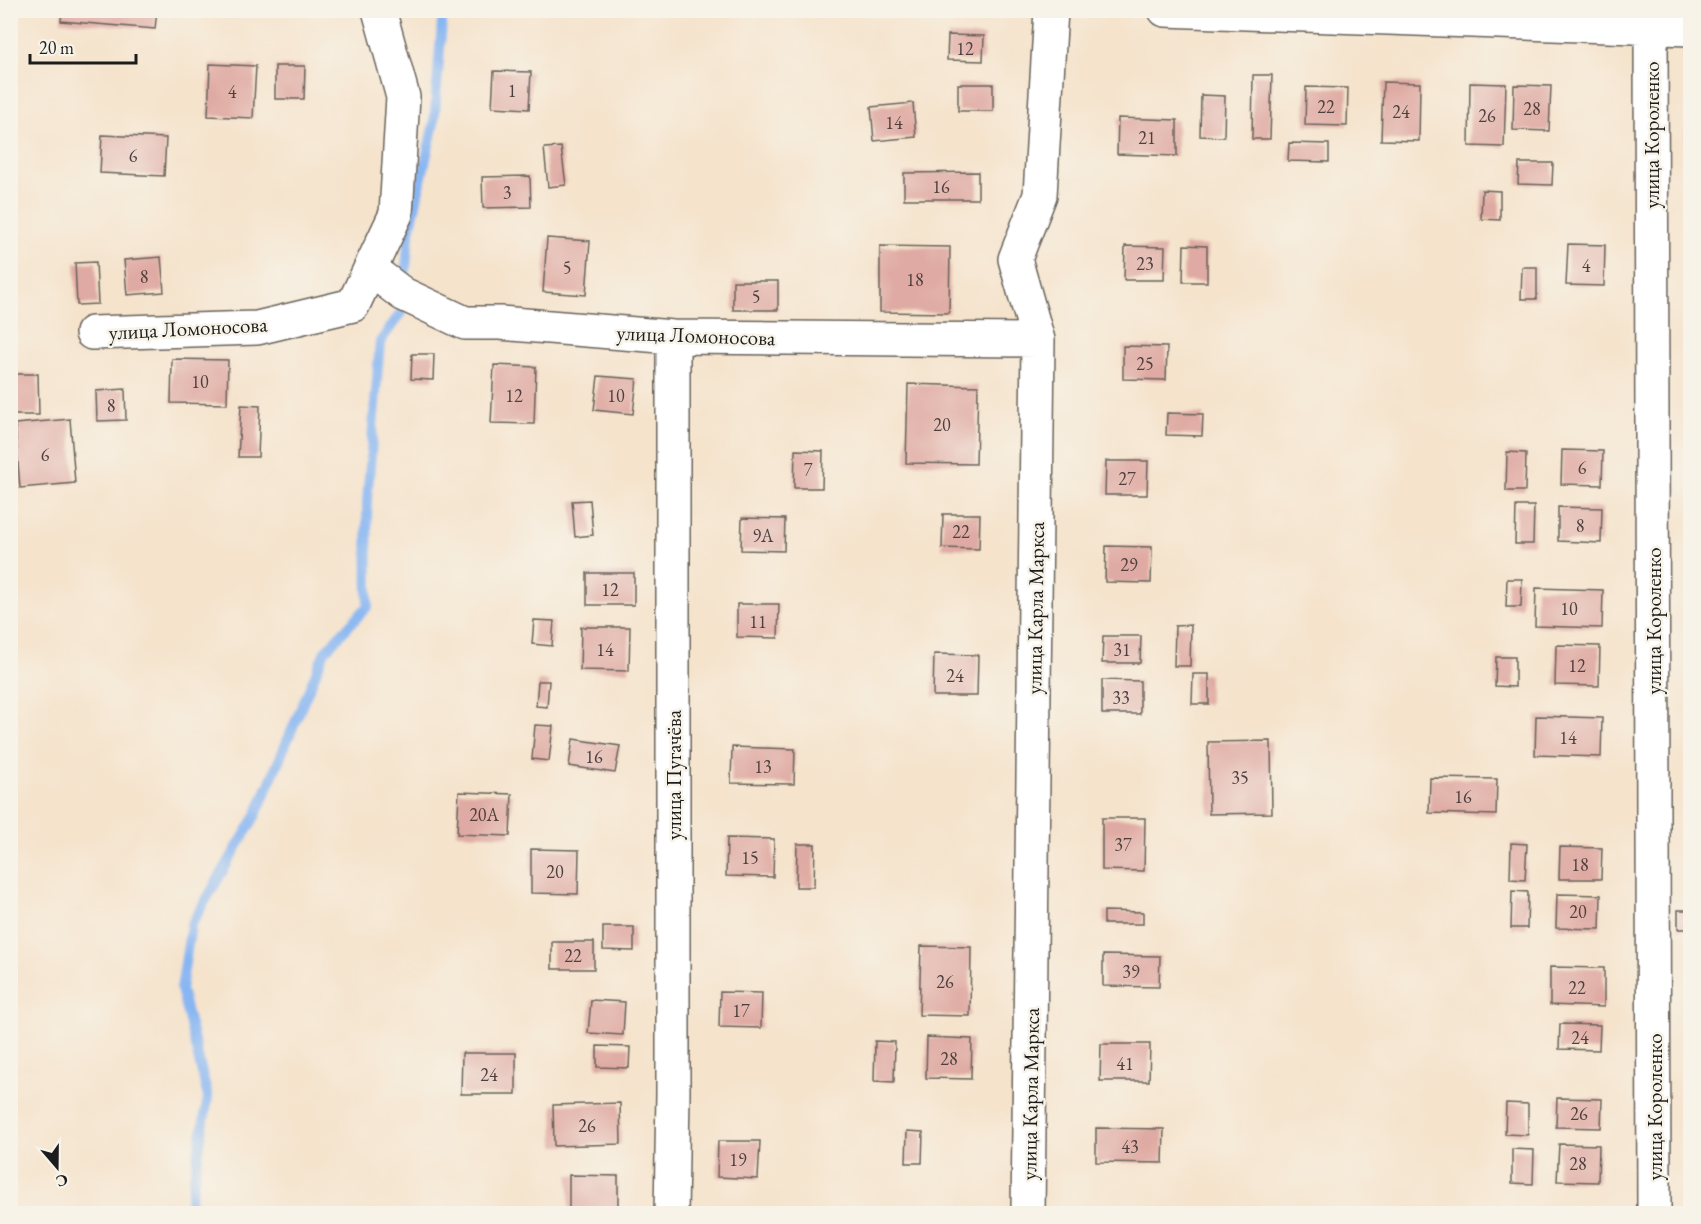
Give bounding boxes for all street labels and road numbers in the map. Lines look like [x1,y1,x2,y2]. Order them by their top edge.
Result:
street label: улица Короленко [1638,61,1665,209]
street label: улица Ломоносова [108,310,269,346]
street label: улица Ломоносова [616,319,777,351]
street label: улица Карла Маркса [1020,521,1050,695]
street label: улица Короленко [1640,547,1667,695]
street label: улица Пугачёва [660,709,687,840]
street label: улица Карла Маркса [1015,1007,1045,1181]
street label: улица Короленко [1641,1033,1668,1181]

